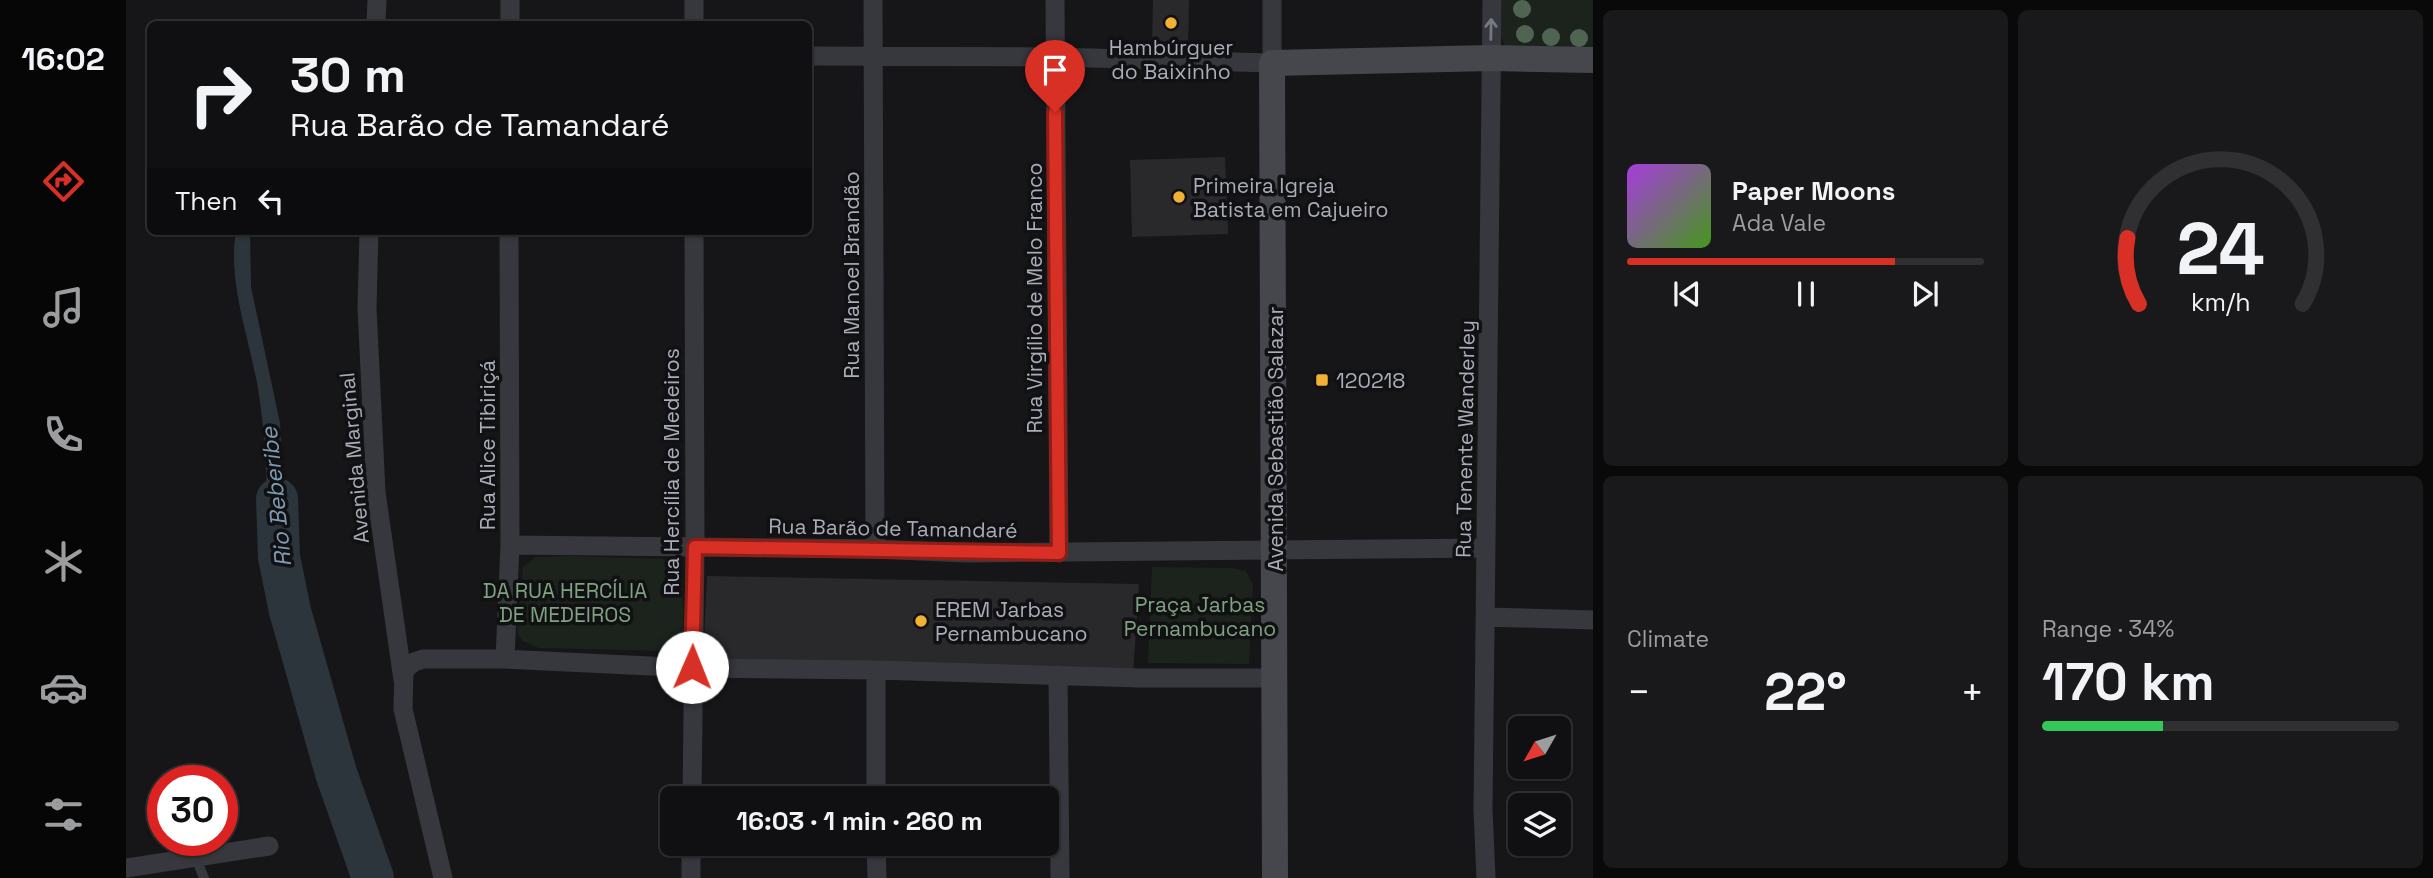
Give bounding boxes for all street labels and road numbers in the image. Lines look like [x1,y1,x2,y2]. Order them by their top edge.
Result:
street label: Rua Virgílio de Melo Franco [1021,162,1048,434]
street label: Rua Manoel Brandão [838,171,865,379]
street label: Avenida Sebastião Salazar [1262,307,1289,571]
street label: Rua Tenente Wanderley [1449,320,1481,558]
street label: Rua Hercília de Medeiros [658,348,685,596]
street label: Rua Alice Tibiriçá [474,360,501,530]
street label: Avenida Marginal [333,371,375,545]
street label: Rua Barão de Tamandaré [768,512,1018,544]

